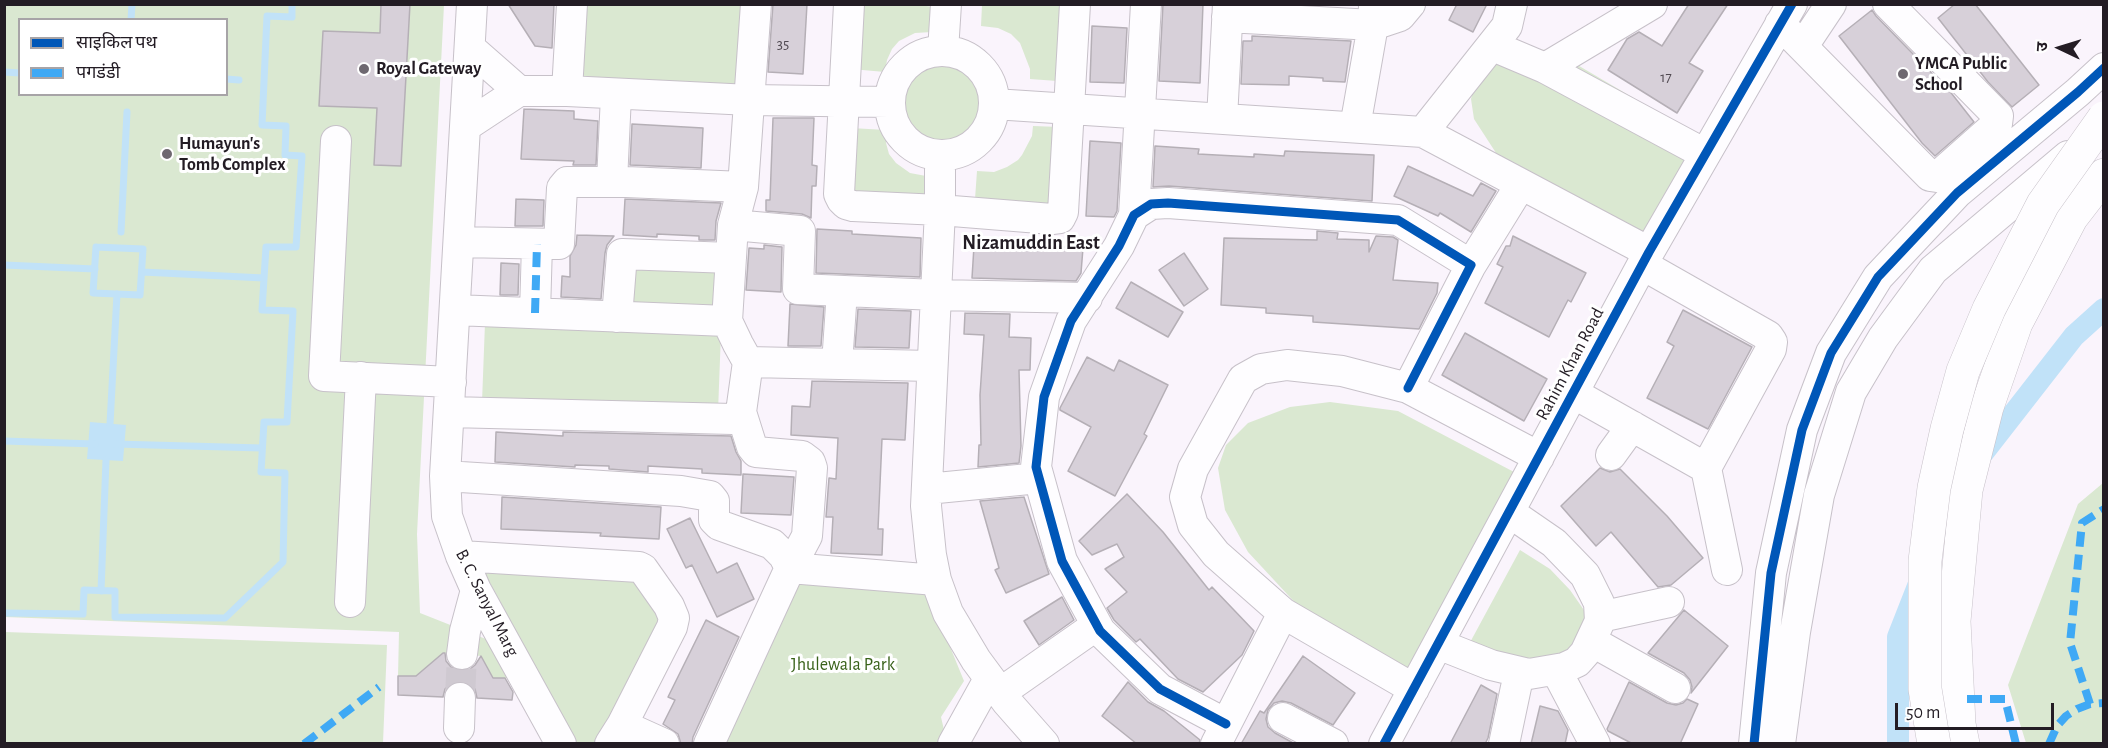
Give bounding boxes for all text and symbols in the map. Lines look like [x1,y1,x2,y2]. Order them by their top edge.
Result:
legend [18,18,228,96]
north arrow [2030,18,2090,78]
text: साइकिल पथ [76,34,157,52]
house number: 35 [777,35,789,53]
text: उ [2034,42,2050,52]
place label: YMCA Public School [1915,53,2007,96]
place label: Royal Gateway [376,58,481,80]
marker: Royal Gateway [357,62,371,76]
text: पगडंडी [76,64,120,82]
marker: YMCA Public School [1896,67,1910,81]
house number: 17 [1660,68,1672,86]
place label: Humayun's Tomb Complex [179,133,286,176]
marker: Humayun's Tomb Complex [160,147,174,161]
district label: Nizamuddin East [962,231,1100,255]
street label: Rahim Khan Road [1531,304,1609,424]
street label: B. C. Sanyal Marg [451,546,523,660]
park label: Jhulewala Park [791,654,895,676]
scale bar [1898,691,2057,729]
text: 50 m [1906,704,1940,722]

